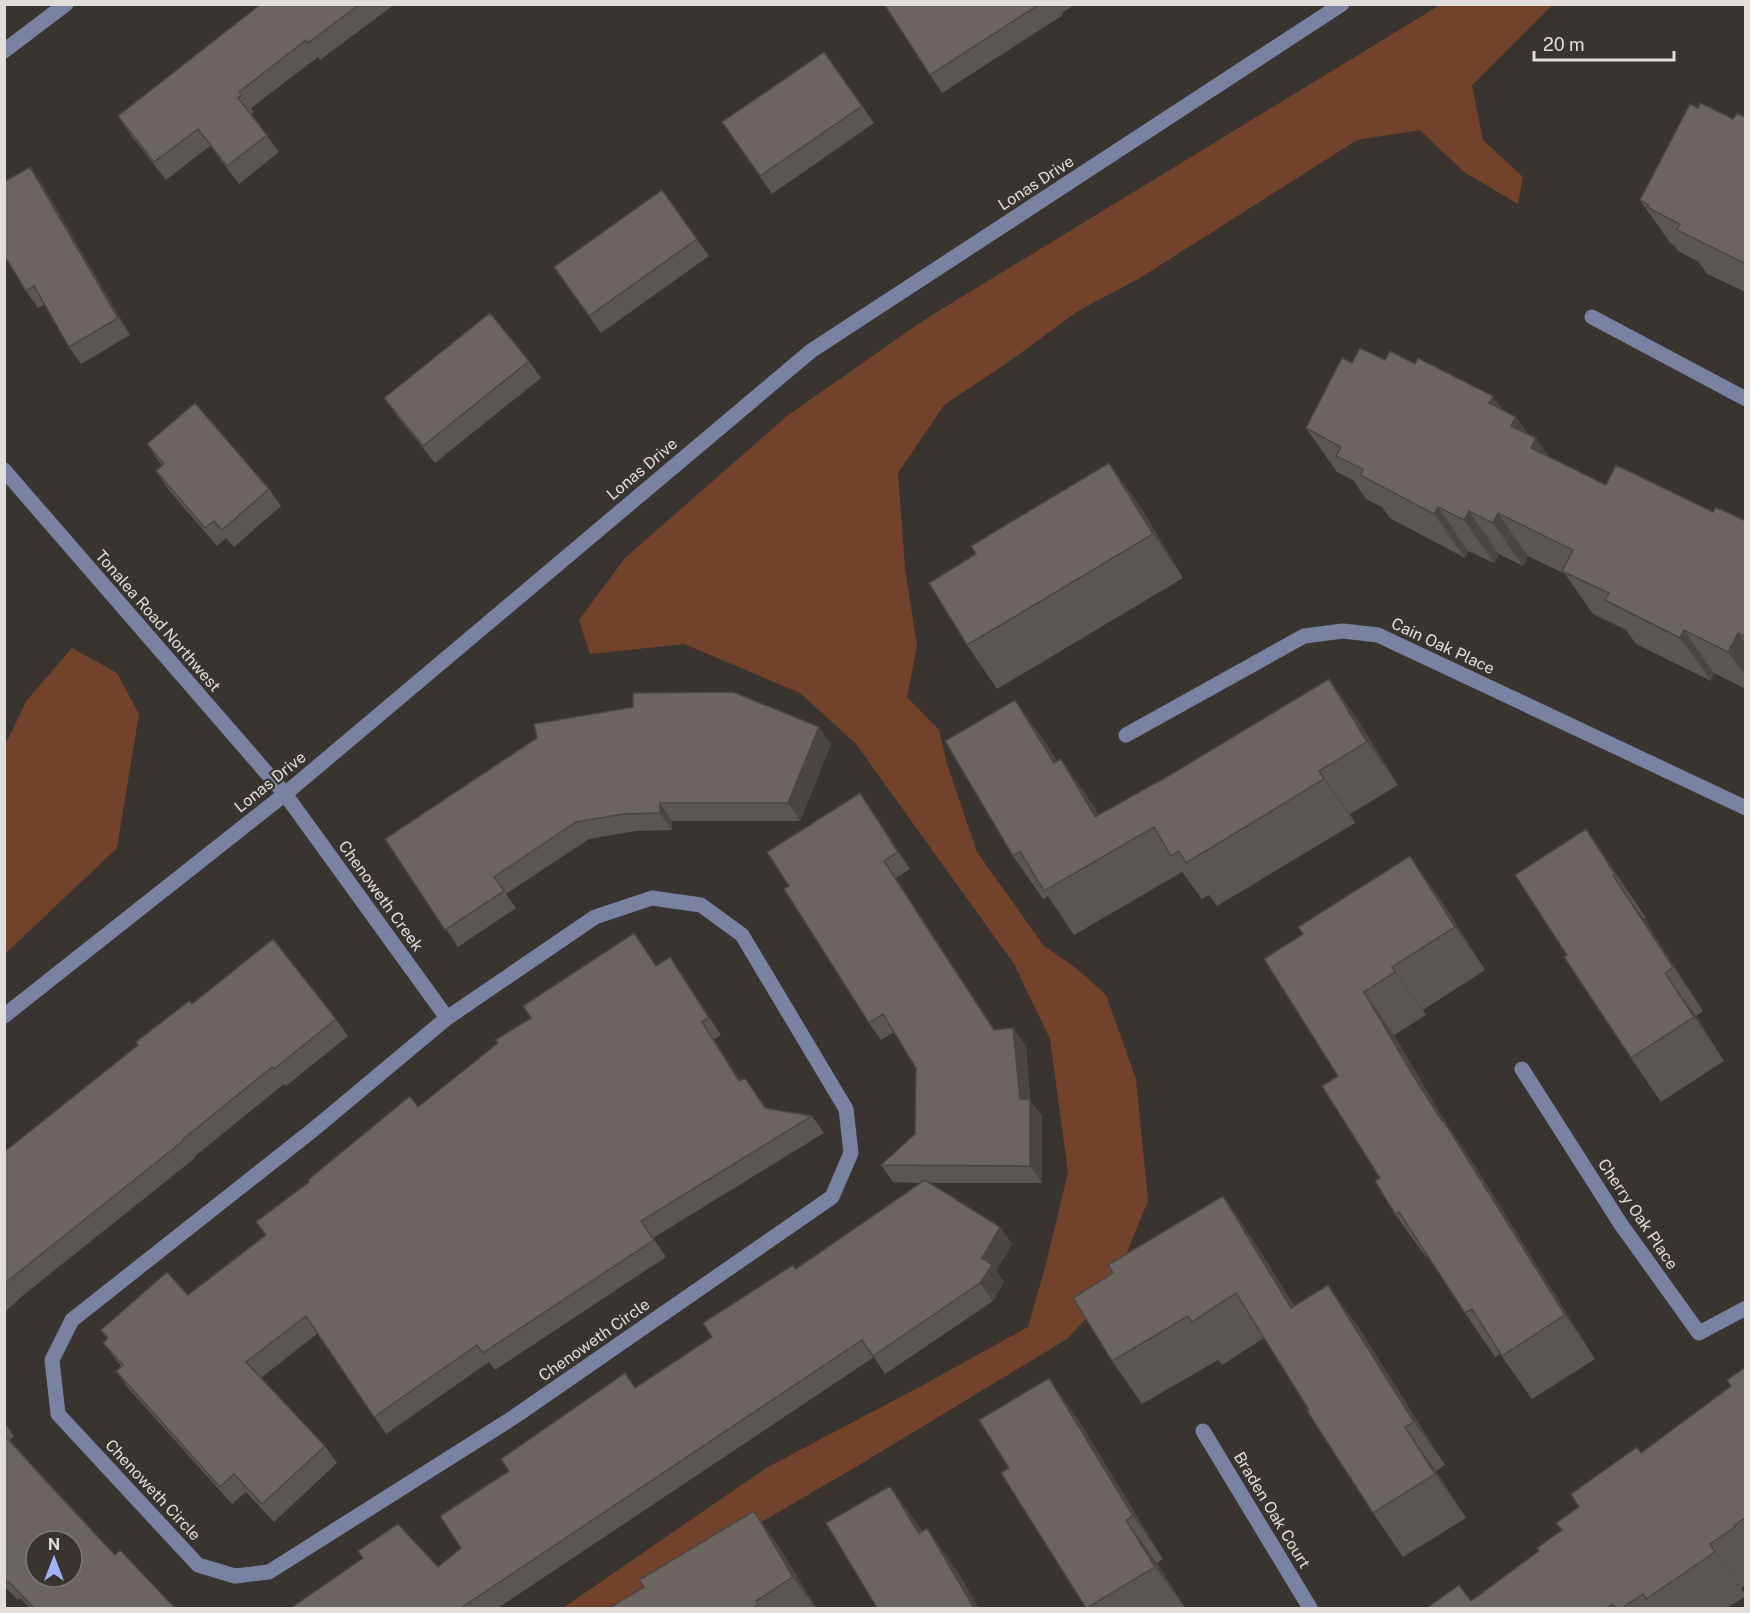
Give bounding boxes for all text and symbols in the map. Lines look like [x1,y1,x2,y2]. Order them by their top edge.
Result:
scale bar [1534,24,1674,62]
text: 20 m [1543,34,1585,55]
street label: Lonas Drive [995,152,1077,214]
street label: Lonas Drive [603,434,681,504]
street label: Tonalea Road Northwest [91,546,225,696]
street label: Cain Oak Place [1388,614,1498,678]
street label: Lonas Drive [231,748,309,816]
street label: Chenoweth Creek [334,837,428,955]
street label: Cherry Oak Place [1594,1155,1682,1273]
street label: Chenoweth Circle [535,1295,653,1385]
street label: Chenoweth Circle [101,1436,205,1544]
street label: Braden Oak Court [1230,1448,1314,1572]
north arrow [24,1529,84,1589]
text: N [48,1535,60,1554]

